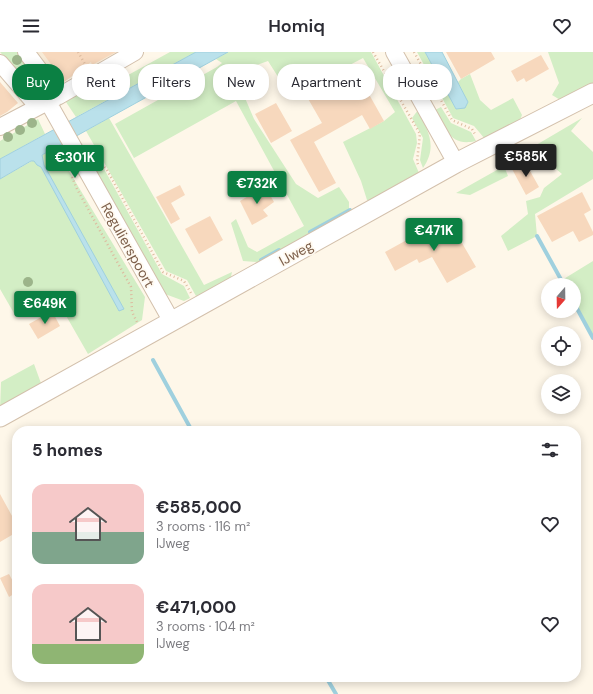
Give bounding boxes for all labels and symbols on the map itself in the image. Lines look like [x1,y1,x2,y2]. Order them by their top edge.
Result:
pin: €585K [498,144,554,178]
pin: €301K [47,145,103,179]
pin: €732K [229,171,285,205]
street label: Regulierspoort [97,199,159,291]
pin: €471K [406,218,462,252]
street label: IJweg [276,236,316,270]
north arrow [541,278,581,318]
pin: €649K [17,291,73,325]

